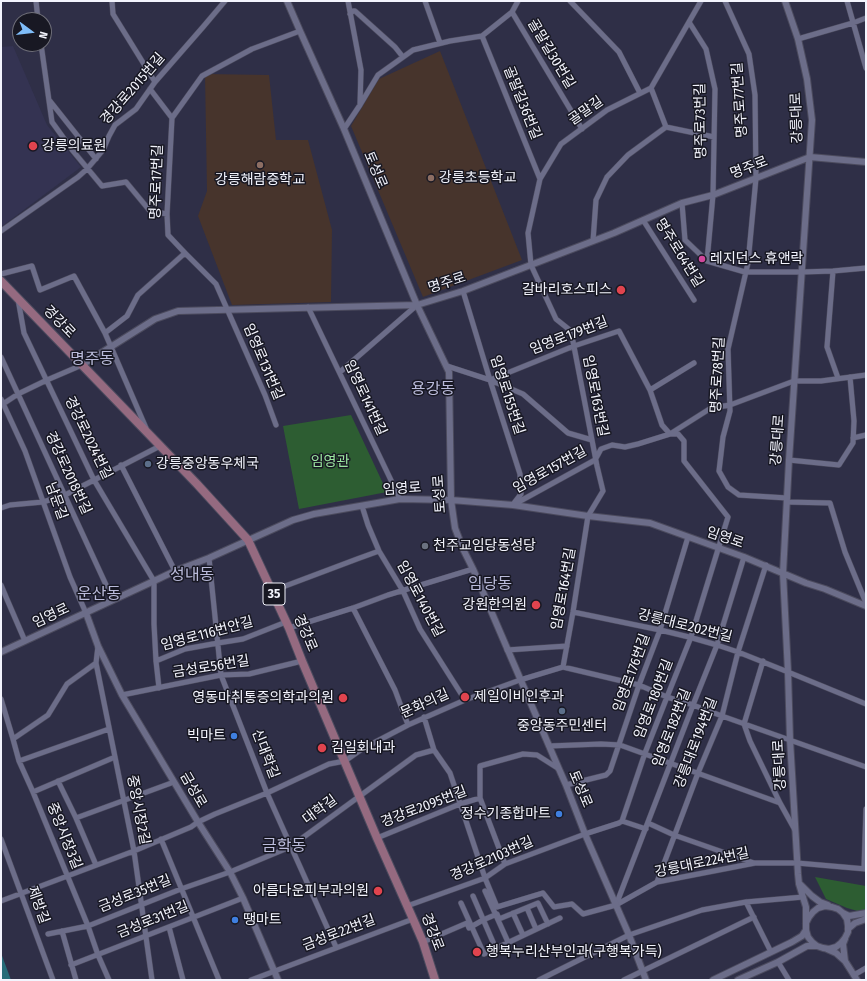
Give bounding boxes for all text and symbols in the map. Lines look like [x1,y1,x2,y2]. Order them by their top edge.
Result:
north arrow [12,12,52,52]
street label: 골말길30번길 [524,16,578,92]
text: N [36,30,50,40]
street label: 경강로2015번길 [97,50,169,128]
street label: 명주로77번길 [729,62,751,138]
street label: 골말길36번길 [500,64,544,142]
street label: 명주로73번길 [692,83,710,159]
street label: 강릉대로 [788,92,806,144]
street label: 골말길 [565,93,607,129]
place label: 강릉의료원 [42,138,106,154]
marker: 강릉의료원 [27,140,39,152]
street label: 명주로17번길 [147,144,167,220]
street label: 토성로 [360,149,390,191]
street label: 명주로 [728,153,770,183]
marker: 강릉해람중학교 [255,160,265,170]
place label: 강릉초등학교 [439,170,516,186]
place label: 강릉해람중학교 [215,172,305,188]
marker: 강릉초등학교 [426,173,436,183]
street label: 명주로64번길 [651,215,707,291]
place label: 레지던스 휴앤락 [710,251,803,267]
marker: 레지던스 휴앤락 [697,254,707,264]
street label: 명주로 [426,269,468,297]
place label: 갈바리호스피스 [522,282,612,298]
marker: 갈바리호스피스 [615,284,627,296]
street label: 경강로 [40,302,78,342]
street label: 임영로179번길 [528,313,610,359]
street label: 임영로131번길 [239,321,287,403]
street label: 명주로78번길 [708,336,728,414]
district label: 명주동 [70,350,114,370]
street label: 임영로155번길 [486,353,528,437]
street label: 임영로163번길 [579,354,611,438]
street label: 임영로141번길 [340,358,390,438]
district label: 용강동 [411,380,455,400]
street label: 경강로2024번길 [61,394,115,482]
street label: 강릉대로 [768,414,788,466]
street label: 경강로2018번길 [41,429,95,517]
street label: 임영로157번길 [510,443,590,497]
park label: 임영관 [311,454,349,470]
place label: 강릉중앙동우체국 [156,456,259,472]
marker: 강릉중앙동우체국 [143,459,153,469]
street label: 토성로 [430,474,450,514]
street label: 임영로 [382,479,422,499]
street label: 남문길 [41,480,71,522]
street label: 임영로 [704,524,746,552]
place label: 천주교임당동성당 [433,538,536,554]
marker: 천주교임당동성당 [420,541,430,551]
street label: 임영로164번길 [548,546,580,632]
street label: 임영로140번길 [393,558,447,640]
district label: 성내동 [170,566,214,586]
district label: 임당동 [468,575,512,595]
road number: 35 [263,583,285,605]
district label: 운산동 [77,585,121,605]
place label: 강원한의원 [463,597,527,613]
marker: 강원한의원 [530,599,542,611]
street label: 임영로 [30,600,72,632]
street label: 강릉대로202번길 [636,606,734,646]
street label: 경강로 [290,612,320,654]
street label: 임영로116번안길 [159,614,255,654]
street label: 임영로176번길 [610,632,654,714]
street label: 금성로56번길 [171,653,251,681]
street label: 임영로180번길 [631,657,677,741]
street label: 문화의길 [398,686,452,722]
street label: 임영로182번길 [649,686,695,770]
place label: 제일이비인후과 [474,689,564,705]
place label: 영동마취통증의학과의원 [192,690,334,706]
marker: 제일이비인후과 [459,691,471,703]
marker: 영동마취통증의학과의원 [337,692,349,704]
street label: 강릉대로194번길 [671,695,721,791]
marker: 중앙동주민센터 [557,706,567,716]
place label: 중앙동주민센터 [517,718,607,734]
street label: 신대학길 [248,727,282,781]
place label: 빅마트 [187,728,226,744]
marker: 빅마트 [229,731,239,741]
street label: 강릉대로 [770,739,790,791]
place label: 김일회내과 [331,740,395,756]
marker: 김일회내과 [316,742,328,754]
street label: 토성로 [565,768,595,810]
street label: 금성로 [176,769,210,811]
street label: 중앙시장2길 [123,774,153,846]
street label: 경강로2095번길 [379,783,469,831]
street label: 대학길 [299,792,341,828]
street label: 중앙시장3길 [43,800,85,872]
place label: 정수기종합마트 [461,806,551,822]
marker: 정수기종합마트 [554,809,564,819]
street label: 경강로2103번길 [448,833,536,885]
district label: 금학동 [262,837,306,857]
street label: 강릉대로224번길 [653,845,751,881]
street label: 금성로35번길 [96,872,174,916]
place label: 아름다운피부과의원 [253,883,369,899]
street label: 제방길 [23,884,53,926]
marker: 아름다운피부과의원 [372,885,384,897]
street label: 금성로31번길 [115,898,191,942]
street label: 금성로22번길 [300,911,378,955]
street label: 경강로 [417,911,447,953]
place label: 땡마트 [243,912,282,928]
marker: 땡마트 [230,915,240,925]
place label: 행복누리산부인과(구행복가득) [486,944,662,960]
marker: 행복누리산부인과(구행복가득) [471,946,483,958]

